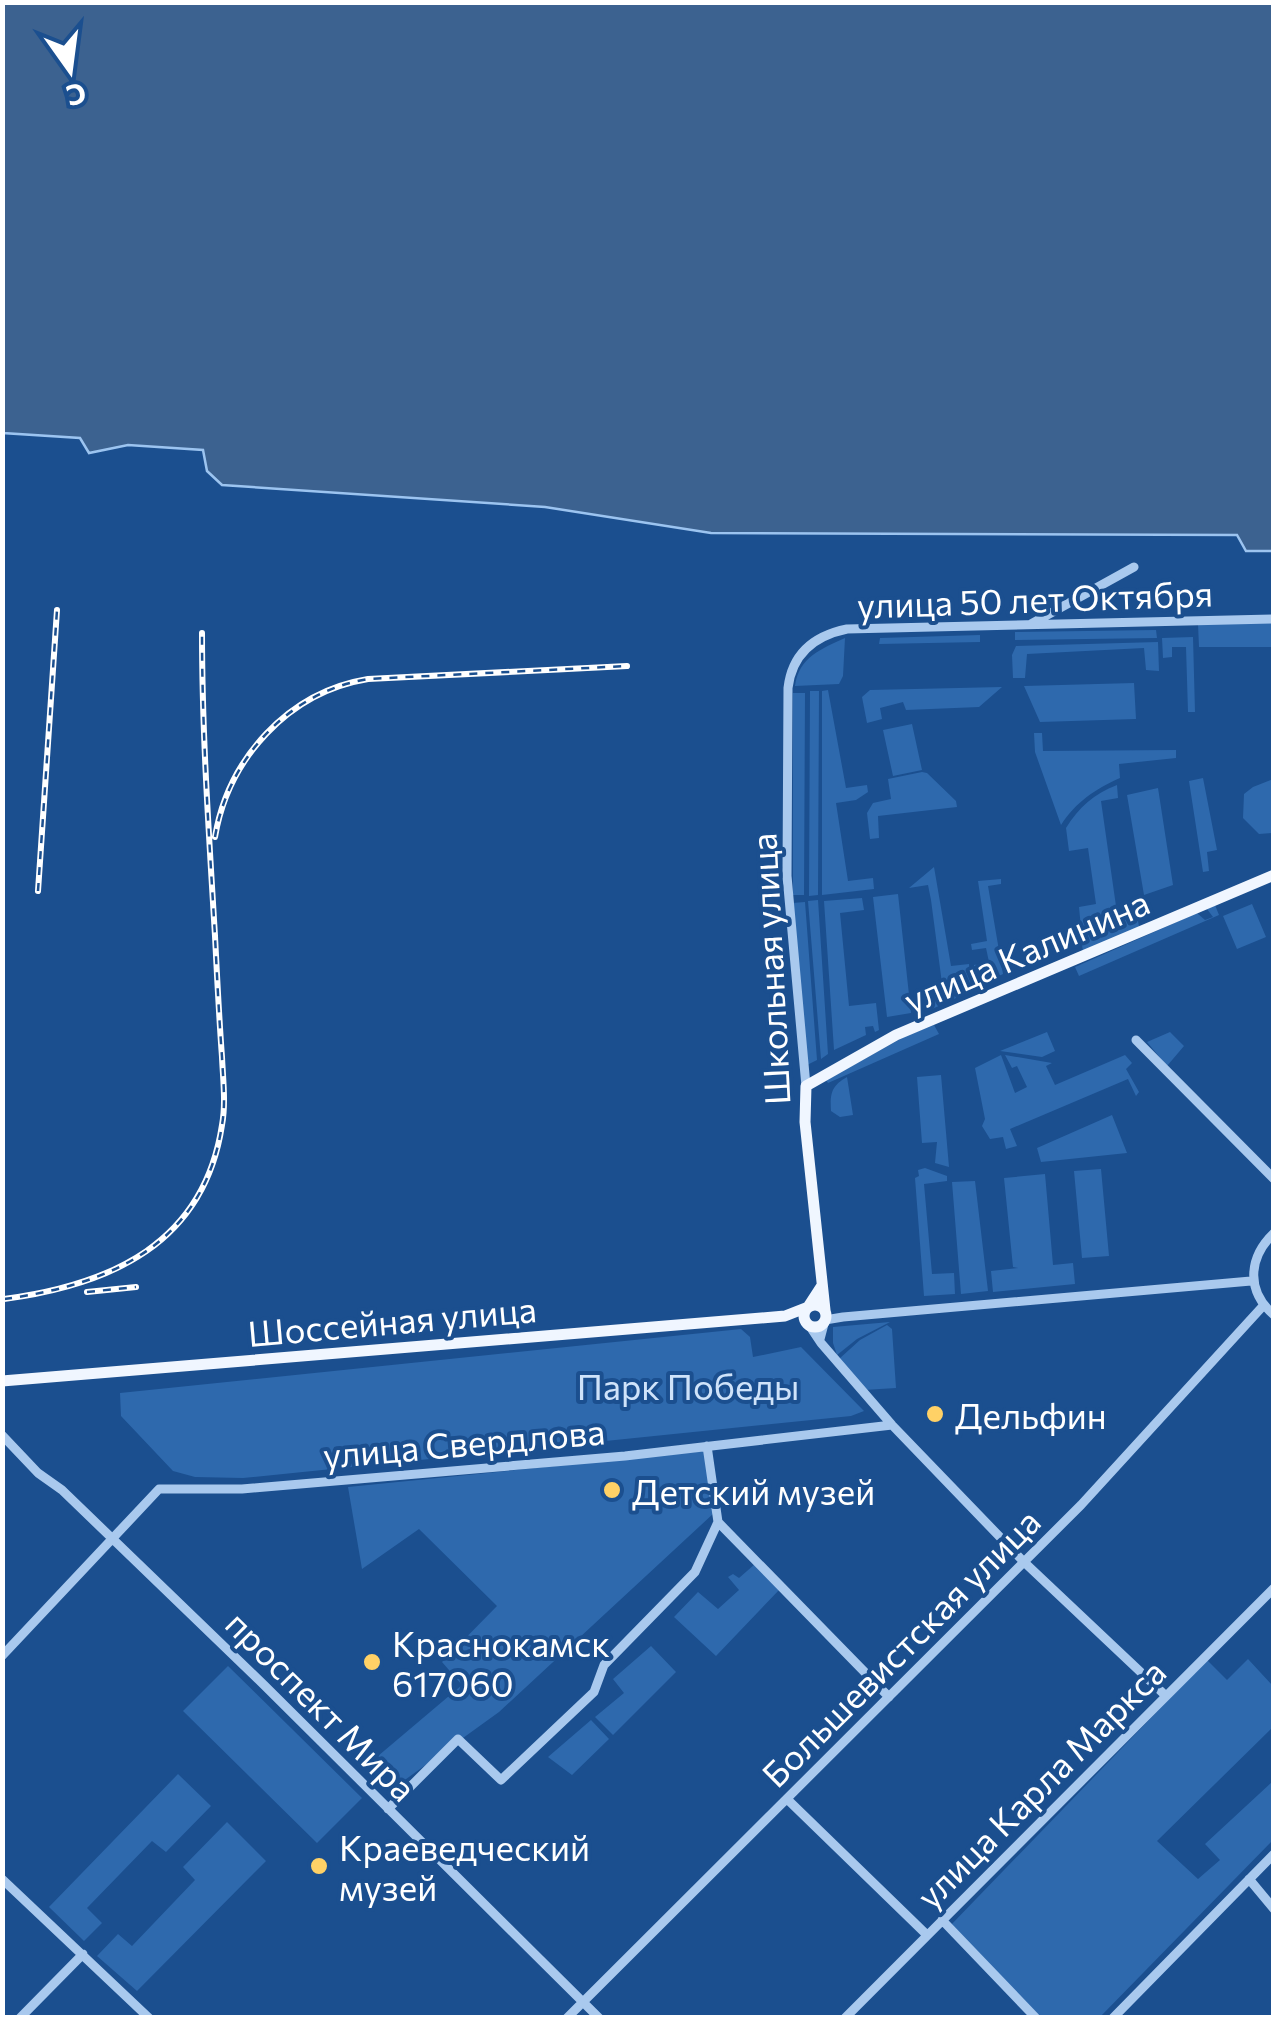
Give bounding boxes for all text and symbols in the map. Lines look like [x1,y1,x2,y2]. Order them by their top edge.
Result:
north arrow [20,20,120,120]
text: С [63,76,90,114]
street label: улица 50 лет Октября [856,570,1214,626]
street label: Школьная улица [740,832,798,1106]
street label: улица Калинина [897,879,1155,1021]
street label: Шоссейная улица [246,1286,538,1354]
park label: Парк Победы [577,1364,799,1407]
place label: Дельфин [955,1393,1107,1436]
marker: Дельфин [924,1403,946,1425]
street label: улица Свердлова [321,1408,607,1476]
place label: Детский музей [632,1469,875,1512]
marker: Детский музей [601,1479,623,1501]
street label: Большевистская улица [752,1499,1048,1795]
street label: проспект Мира [218,1601,426,1809]
place label: Краснокамск 617060 [392,1621,610,1704]
street label: улица Карла Маркса [906,1649,1174,1917]
marker: Краснокамск 617060 [361,1651,383,1673]
place label: Краеведческий музей [339,1825,590,1908]
marker: Краеведческий музей [308,1855,330,1877]

